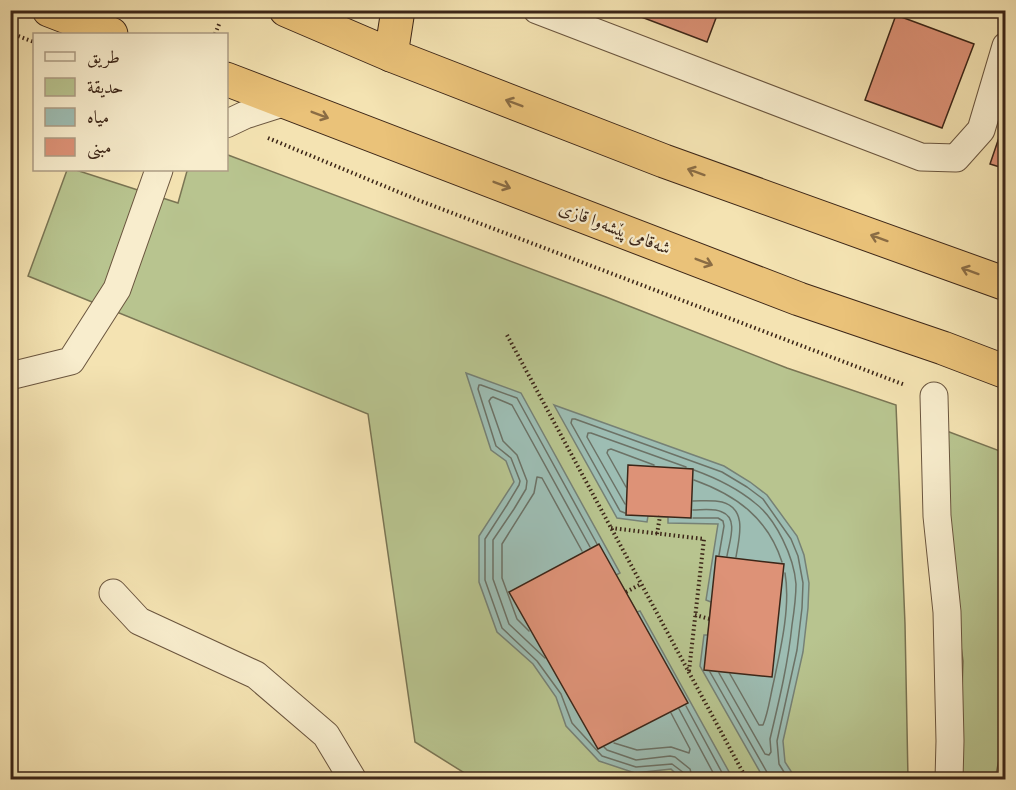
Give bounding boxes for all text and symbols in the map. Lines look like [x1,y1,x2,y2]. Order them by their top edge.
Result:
legend [33,33,228,171]
text: طريق [87,46,120,69]
text: حديقة [87,76,123,99]
one-way arrow [505,96,523,107]
text: مياه [87,106,109,129]
one-way arrow [311,110,329,121]
text: مبنى [87,136,112,160]
one-way arrow [687,166,705,177]
one-way arrow [493,180,511,191]
street label: شەقامی پێشەوا قازی [556,197,674,260]
one-way arrow [870,232,889,243]
one-way arrow [694,258,713,269]
one-way arrow [961,264,980,275]

